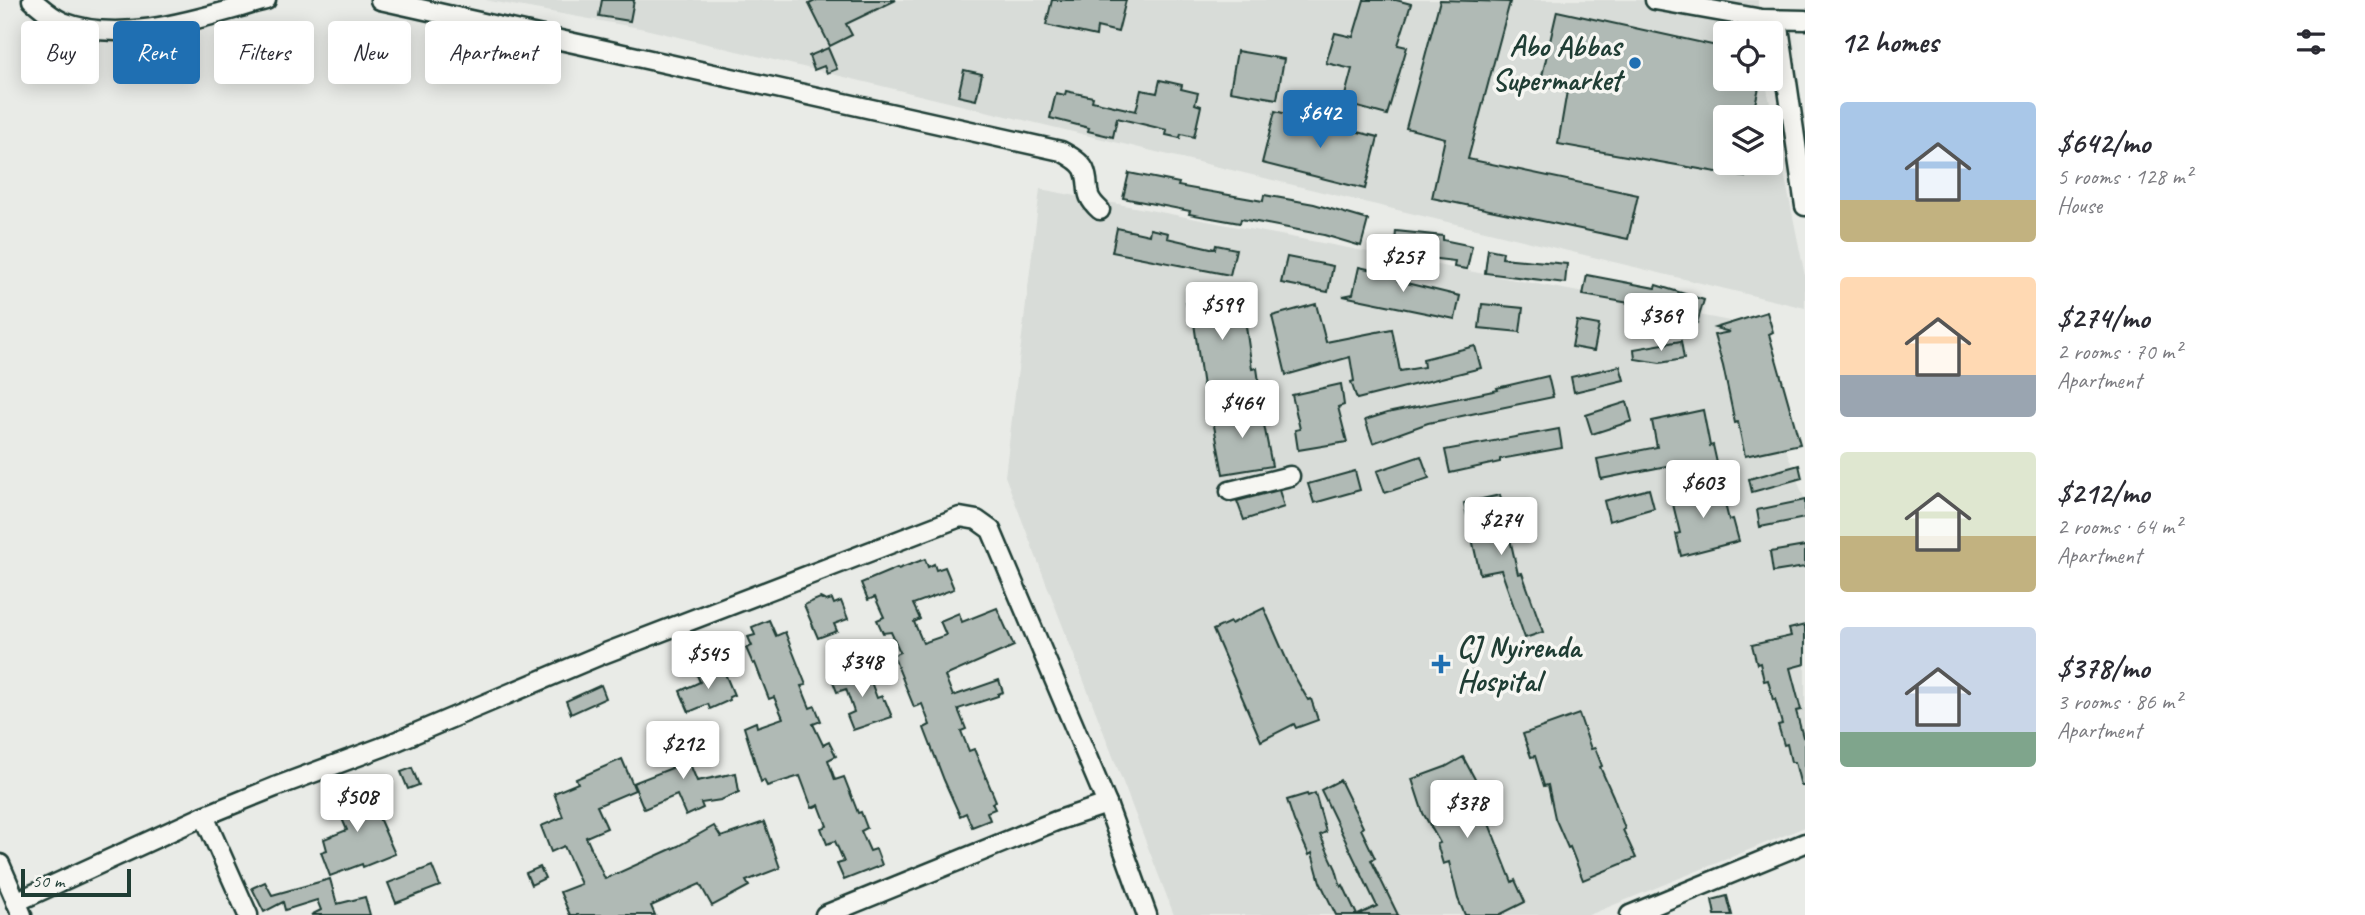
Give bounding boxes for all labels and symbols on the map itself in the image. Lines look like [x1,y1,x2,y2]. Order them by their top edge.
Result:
place label: Abo Abbas Supermarket [1492,27,1626,99]
marker: Abo Abbas Supermarket [1627,55,1643,71]
pin: $642 [1279,90,1361,150]
pin: $257 [1362,234,1444,294]
pin: $599 [1181,282,1263,342]
pin: $369 [1620,294,1702,353]
pin: $464 [1201,380,1283,440]
pin: $603 [1662,461,1744,520]
pin: $274 [1460,498,1542,557]
place label: CJ Nyirenda Hospital [1457,628,1583,700]
pin: $545 [667,632,749,691]
pin: $348 [821,640,903,699]
marker: CJ Nyirenda Hospital [1431,654,1451,674]
pin: $212 [642,722,724,781]
pin: $508 [316,774,398,834]
pin: $378 [1426,780,1508,840]
scale bar [21,866,131,898]

